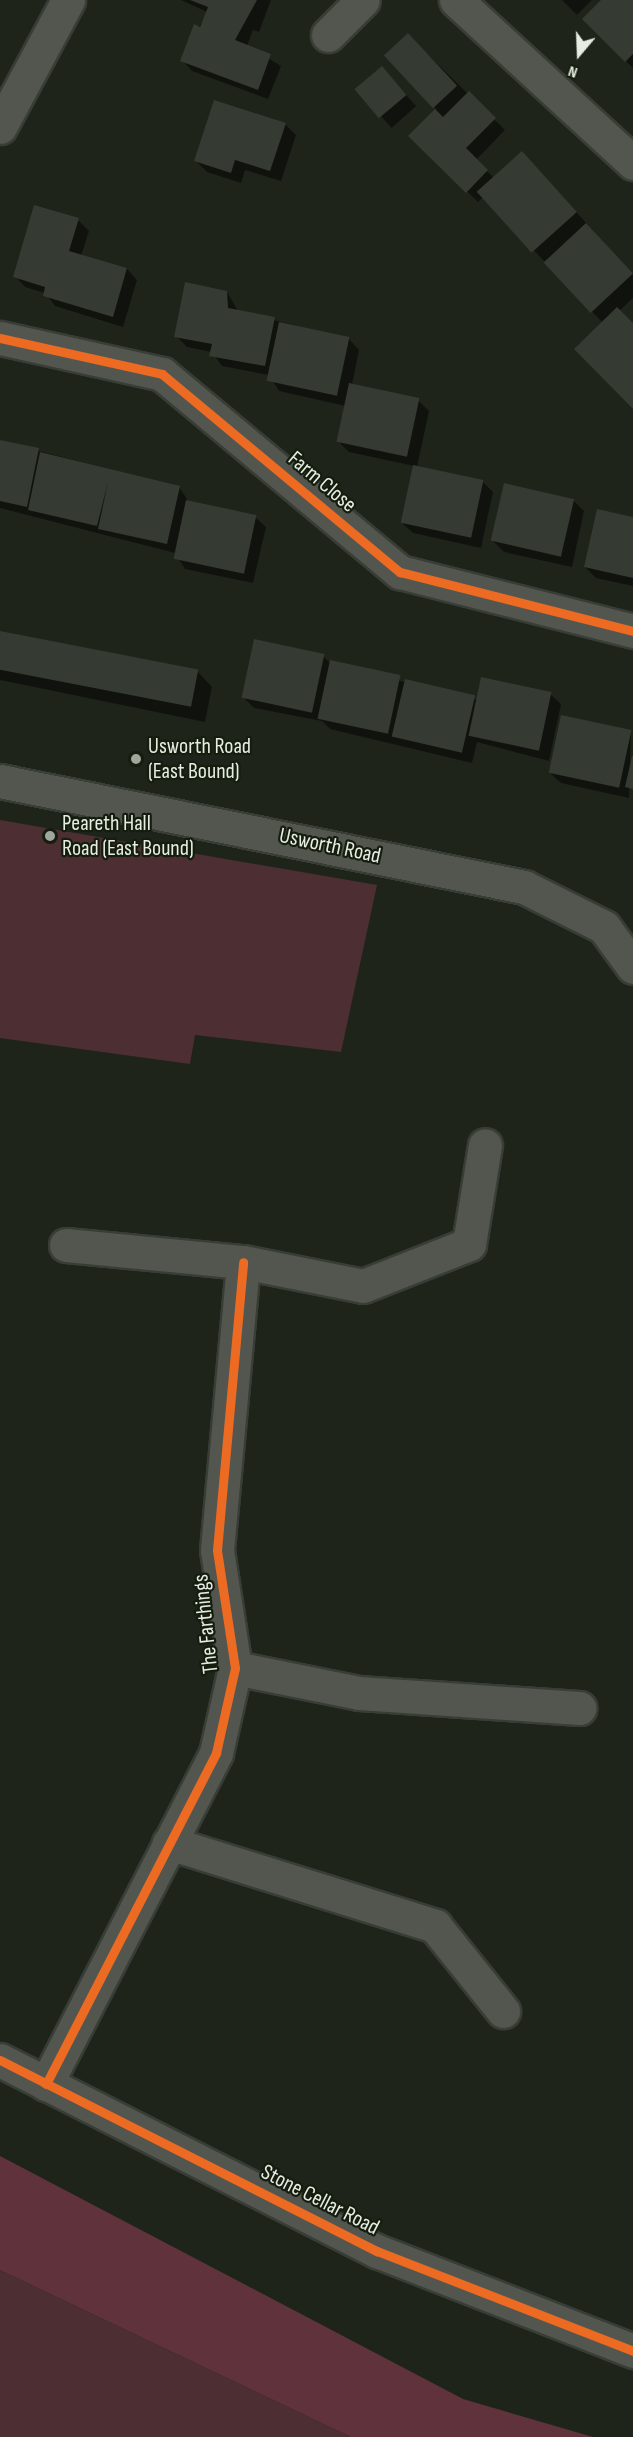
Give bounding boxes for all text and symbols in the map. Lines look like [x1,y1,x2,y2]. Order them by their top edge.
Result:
north arrow [549,24,609,84]
text: N [566,61,580,82]
street label: Farm Close [282,446,362,518]
place label: Usworth Road (East Bound) [148,733,251,784]
marker: Usworth Road (East Bound) [129,752,143,766]
place label: Peareth Hall Road (East Bound) [62,810,194,861]
street label: Usworth Road [277,822,383,870]
marker: Peareth Hall Road (East Bound) [43,829,57,843]
street label: The Farthings [188,1573,224,1675]
street label: Stone Cellar Road [256,2159,384,2241]

